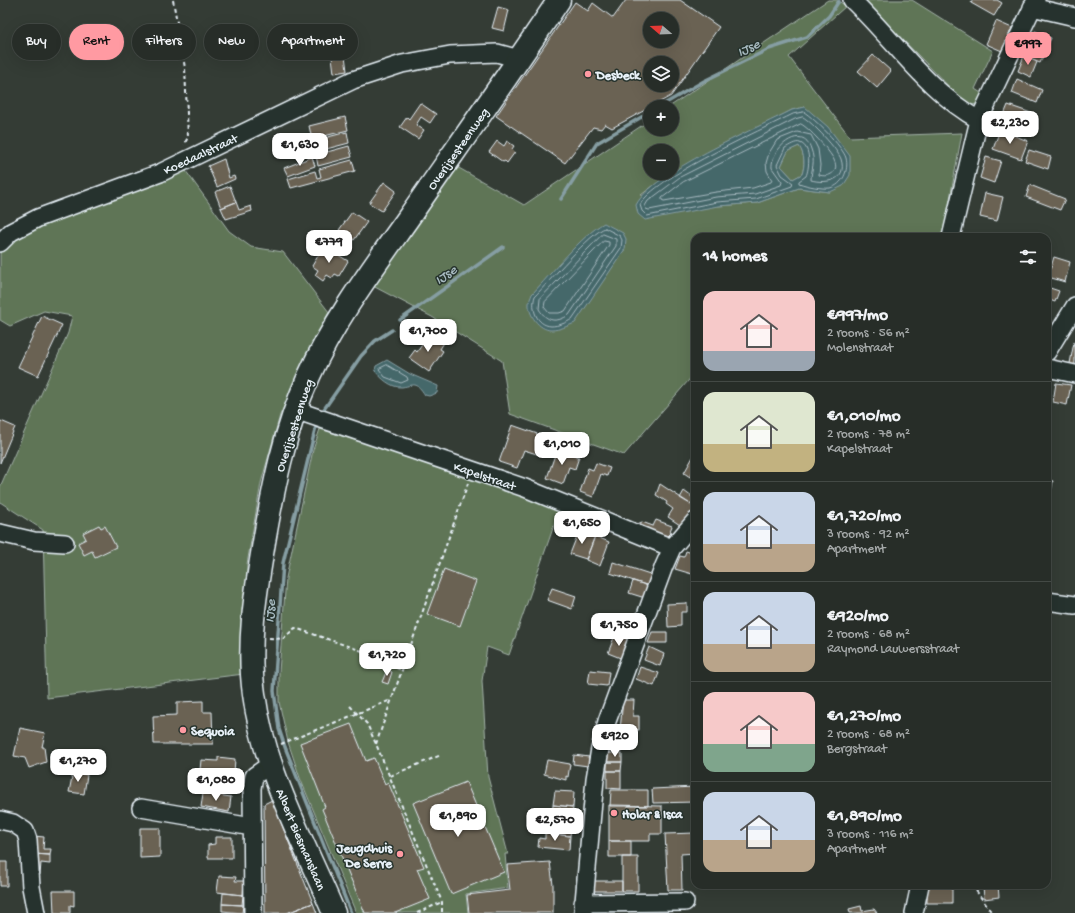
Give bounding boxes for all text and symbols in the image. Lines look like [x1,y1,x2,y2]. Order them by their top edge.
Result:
north arrow [643,12,679,48]
map controls [643,12,679,180]
chip: Buy [12,24,61,60]
chip: Rent [69,24,124,60]
chip: Filters [132,24,196,60]
chip: New [204,24,259,60]
chip: Apartment [267,24,358,60]
pin: €997 [1004,32,1052,66]
water label: IJse [735,36,764,62]
text: €997 [1014,37,1042,52]
button: layers [643,56,679,92]
marker: Desbeck [583,69,593,79]
place label: Desbeck [595,69,642,84]
button: + [643,100,679,136]
street label: Overijsesteenweg [425,105,493,193]
pin: €2,230 [977,111,1043,145]
text: €2,230 [991,116,1029,131]
street label: Koedaalstraat [162,131,242,179]
pin: €1,630 [267,133,333,167]
text: €1,630 [281,138,319,153]
button: − [643,144,679,180]
pin: €779 [305,230,353,264]
text: €779 [315,235,343,250]
icon: filters [1017,246,1039,268]
text: 14 homes [703,247,767,267]
water label: IJse [432,262,461,290]
text: €997/mo [827,306,888,326]
icon: home [735,307,783,355]
pin: €1,700 [395,319,461,353]
text: €1,700 [409,324,447,339]
text: 2 rooms · 56 m² [827,326,910,341]
text: Molenstraat [827,341,893,356]
street label: Overijsesteenweg [273,377,317,474]
text: €1,010/mo [827,407,900,427]
icon: home [735,408,783,456]
text: 2 rooms · 78 m² [827,427,910,442]
pin: €1,010 [529,432,595,466]
text: €1,010 [543,437,581,452]
text: Kapelstraat [827,442,892,457]
street label: Kapelstraat [451,460,519,496]
text: €1,720/mo [827,507,901,527]
icon: home [735,508,783,556]
pin: €1,650 [549,511,615,545]
text: €1,650 [563,516,601,531]
text: 3 rooms · 92 m² [827,527,910,542]
text: Apartment [827,542,886,557]
water label: IJse [262,598,281,623]
text: €920/mo [827,607,889,627]
icon: home [735,608,783,656]
pin: €1,750 [586,613,652,647]
text: €1,750 [600,618,638,633]
text: 2 rooms · 68 m² [827,627,910,642]
text: Raymond Lauwersstraat [827,642,959,657]
pin: €1,720 [354,643,420,677]
text: €1,720 [368,648,406,663]
text: €1,270/mo [827,707,901,727]
icon: home [735,708,783,756]
pin: €920 [591,724,639,758]
marker: Sequoia [178,725,188,735]
place label: Sequoia [191,725,235,740]
text: 2 rooms · 68 m² [827,727,910,742]
text: €920 [601,729,629,744]
text: Bergstraat [827,742,887,757]
pin: €1,270 [45,749,111,783]
text: €1,270 [59,754,97,769]
pin: €1,080 [183,768,249,802]
text: €1,080 [197,773,235,788]
street label: Albert Biesmanslaan [272,787,328,894]
pin: €1,890 [425,804,491,838]
text: €1,890/mo [827,807,902,827]
pin: €2,570 [522,808,588,842]
marker: Holar & Isca [609,808,619,818]
place label: Holar & Isca [622,808,683,823]
icon: home [735,808,783,856]
text: €1,890 [439,809,477,824]
text: €2,570 [535,813,575,828]
text: 3 rooms · 116 m² [827,827,914,842]
place label: Jeugdhuis De Serre [336,842,393,872]
text: Apartment [827,842,886,857]
marker: Jeugdhuis De Serre [395,849,405,859]

